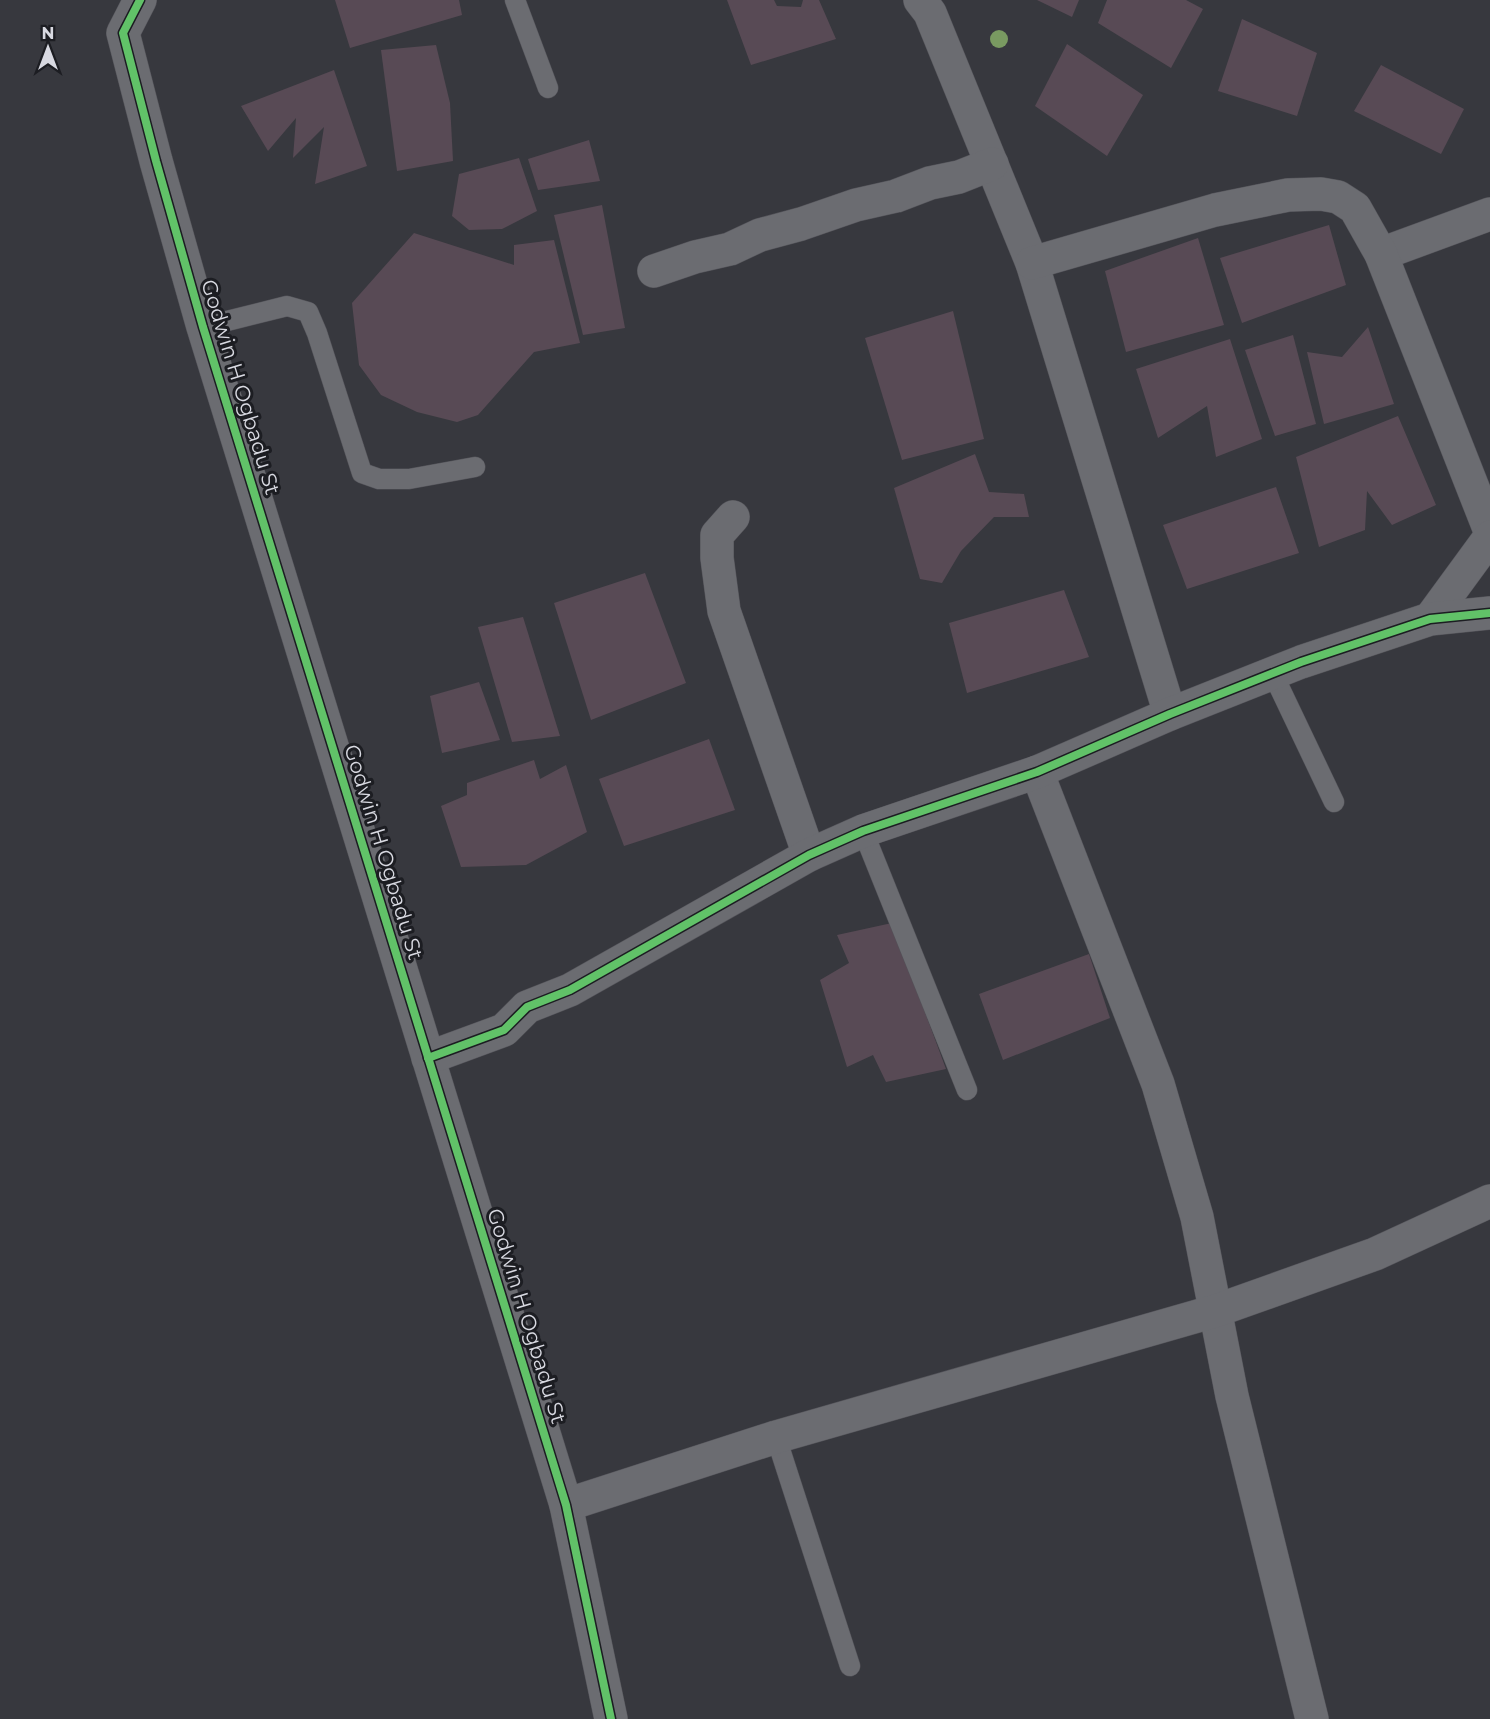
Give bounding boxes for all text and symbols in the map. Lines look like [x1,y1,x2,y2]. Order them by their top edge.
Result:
north arrow [18,18,78,78]
text: N [42,24,54,43]
street label: Godwin H Ogbadu St [196,276,286,498]
street label: Godwin H Ogbadu St [339,741,429,963]
street label: Godwin H Ogbadu St [482,1205,572,1427]

